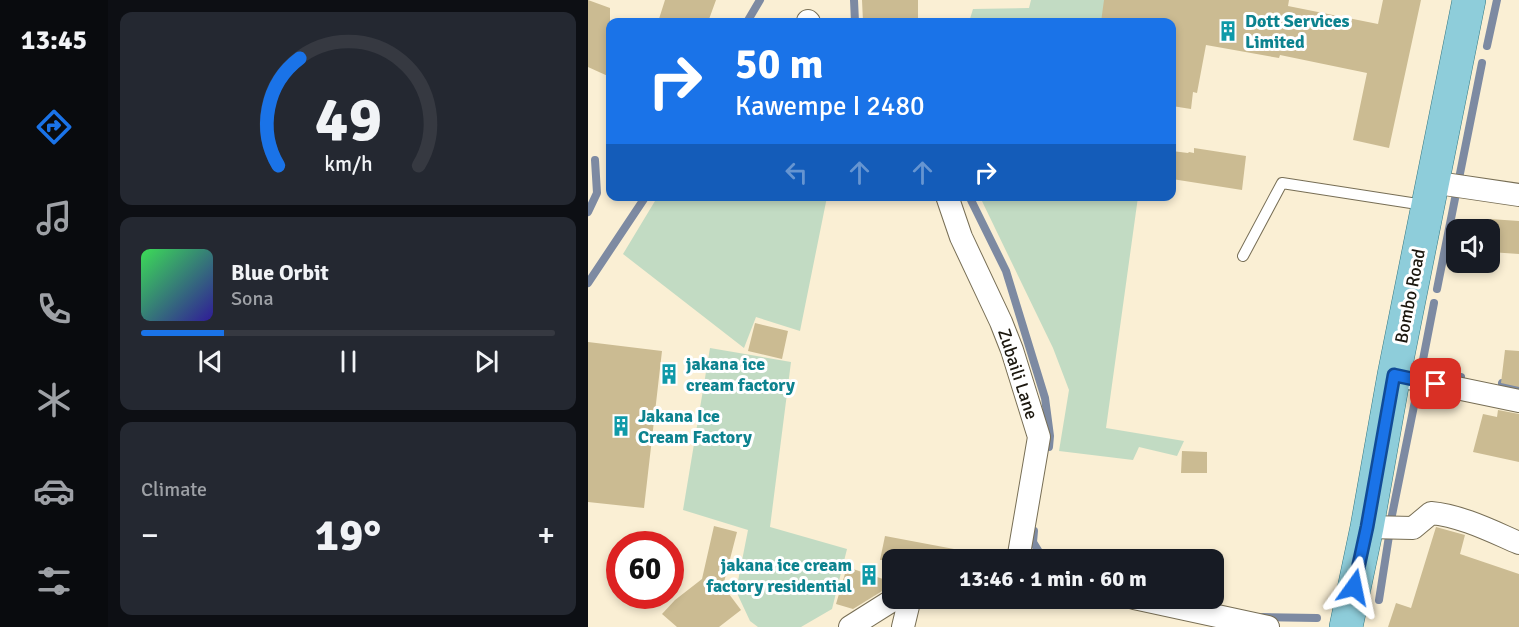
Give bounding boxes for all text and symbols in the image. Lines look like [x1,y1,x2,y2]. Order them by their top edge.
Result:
place label: Dott Services Limited [1245,10,1350,53]
building icon: Dott Services Limited [1216,19,1240,43]
text: 13:45 [21,24,87,57]
text: 50 m [735,39,824,90]
icon: right [636,42,714,120]
text: 49 [314,81,382,158]
text: Kawempe I 2480 [735,90,925,123]
icon: directions [33,106,75,148]
text: km/h [324,151,372,177]
icon: left [780,156,813,189]
icon: ahead [843,156,876,189]
icon: ahead [906,156,939,189]
icon: right [969,156,1002,189]
icon: music [33,197,75,239]
map controls [1446,219,1500,273]
button: sound [1446,219,1500,273]
street label: Bombo Road [1390,247,1430,345]
text: Blue Orbit [231,259,329,286]
text: Sona [231,286,274,311]
icon: phone [33,288,75,330]
street label: Zubaili Lane [993,326,1043,422]
icon: previous [194,345,227,378]
icon: pause [332,345,365,378]
icon: next [470,345,503,378]
place label: jakana ice cream factory [686,353,795,396]
pin [1410,358,1461,409]
building icon: jakana ice cream factory [657,362,681,386]
icon: arrive [1419,367,1452,400]
icon: climate [33,379,75,421]
place label: Jakana Ice Cream Factory [638,405,752,448]
building icon: Jakana Ice Cream Factory [609,414,633,438]
icon: car [33,470,75,512]
text: Climate [141,477,207,502]
text: 19° [315,508,381,563]
text: − [141,515,159,556]
text: + [537,515,555,556]
speed limit sign: 60 [606,531,684,609]
place label: jakana ice cream factory residential [705,554,852,597]
position arrow [1322,555,1386,619]
icon: filters [33,560,75,602]
building icon: jakana ice cream factory residential [857,563,881,587]
text: 13:46 · 1 min · 60 m [959,565,1147,592]

